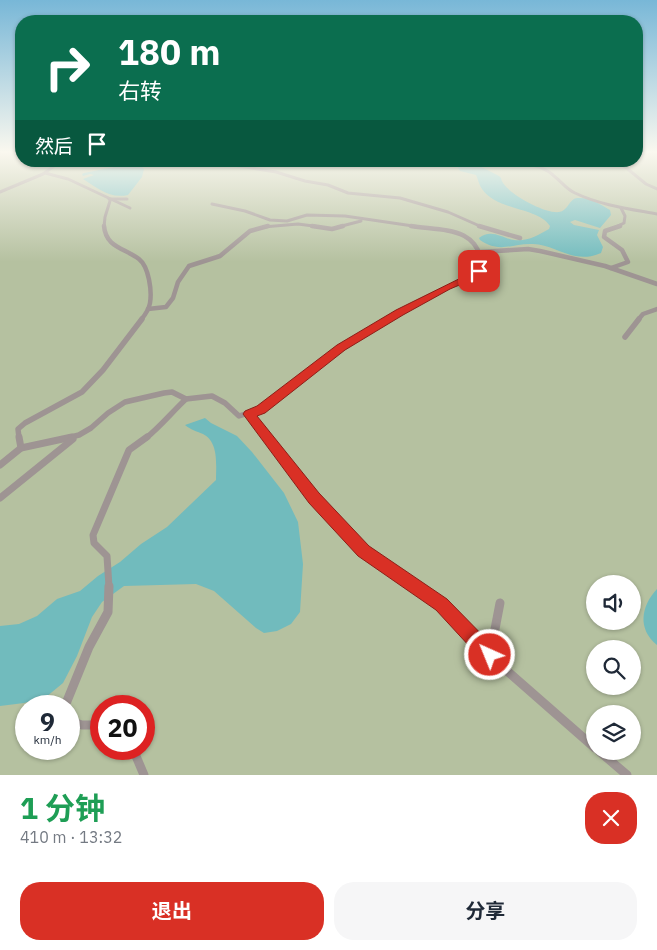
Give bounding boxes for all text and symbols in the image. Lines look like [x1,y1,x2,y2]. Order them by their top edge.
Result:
text: 180 m [118,29,221,75]
icon: right [35,35,100,100]
text: 右转 [118,76,162,105]
icon: arrive [83,130,111,158]
text: 然后 [35,134,73,158]
pin [458,250,500,292]
icon: arrive [465,257,493,285]
map controls [586,575,641,760]
button: sound [586,575,641,630]
position arrow [463,628,515,680]
button: search [586,640,641,695]
speed limit sign: 20 [90,695,155,760]
text: 9 [40,705,55,738]
button: layers [586,705,641,760]
text: km/h [33,732,62,747]
text: 1 分钟 [20,788,105,827]
button: close [585,792,637,844]
text: 410 m · 13:32 [20,827,122,847]
button: 退出 [20,882,324,940]
button: 分享 [334,882,637,940]

